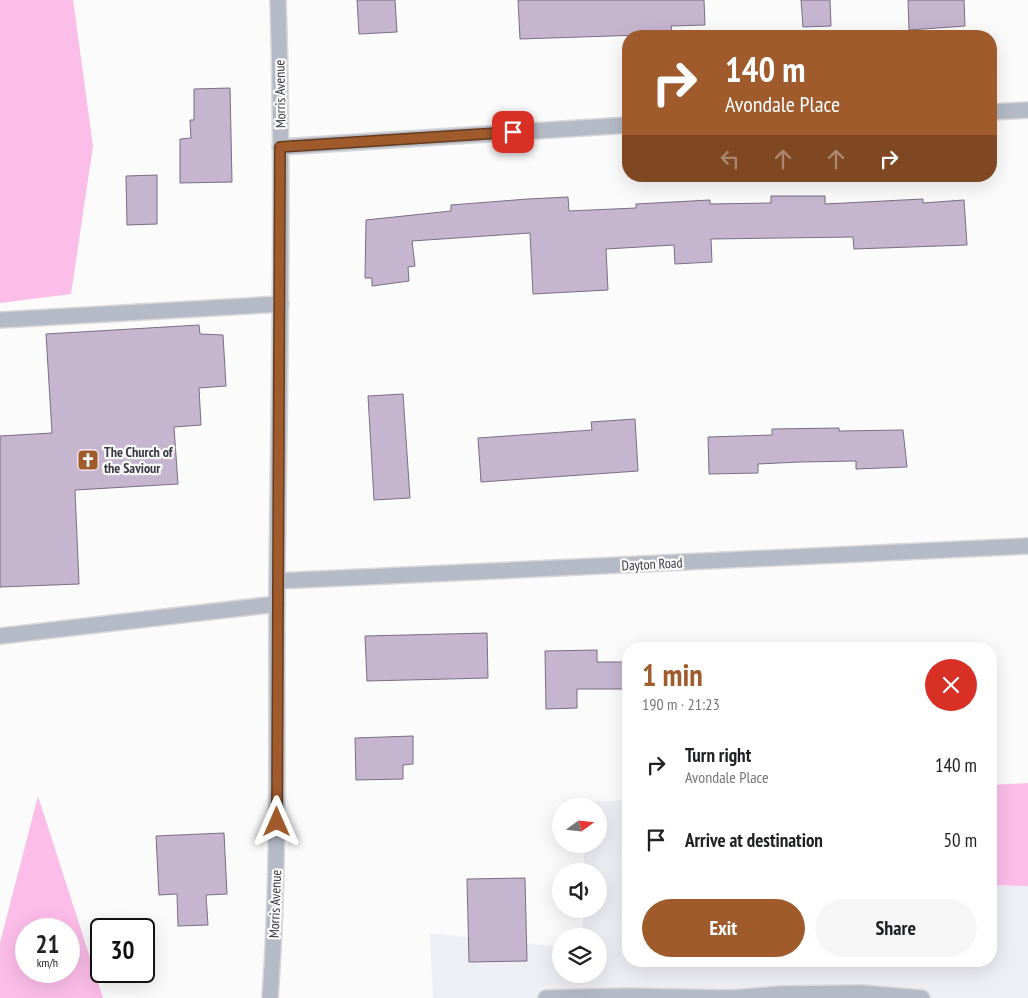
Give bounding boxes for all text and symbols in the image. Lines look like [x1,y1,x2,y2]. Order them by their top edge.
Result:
text: 140 m [725,46,806,92]
icon: right [642,50,707,115]
street label: Morris Avenue [270,59,290,128]
text: Avondale Place [725,90,840,118]
pin [492,111,534,153]
icon: arrive [499,118,527,146]
icon: left [716,145,744,173]
icon: ahead [769,145,797,173]
icon: ahead [822,145,850,173]
icon: right [875,145,903,173]
place label: The Church of the Saviour [104,443,174,477]
church icon: The Church of the Saviour [76,448,100,472]
street label: Dayton Road [621,553,683,575]
text: 1 min [642,655,703,694]
button: close [925,659,977,711]
text: 190 m · 21:23 [642,694,720,714]
text: Turn right [685,743,751,767]
icon: right [642,751,670,779]
text: 140 m [935,753,977,777]
text: Avondale Place [685,767,769,787]
position arrow [250,795,302,847]
north arrow [552,798,608,852]
map controls [552,798,607,983]
icon: arrive [642,826,670,854]
text: Arrive at destination [685,828,823,852]
text: 50 m [944,828,977,852]
button: sound [552,863,607,918]
street label: Morris Avenue [265,869,285,938]
button: Exit [642,899,805,957]
button: Share [815,899,977,957]
speed limit sign: 30 [90,918,155,983]
text: 21 [36,928,59,960]
button: layers [552,928,607,983]
text: km/h [37,955,58,970]

